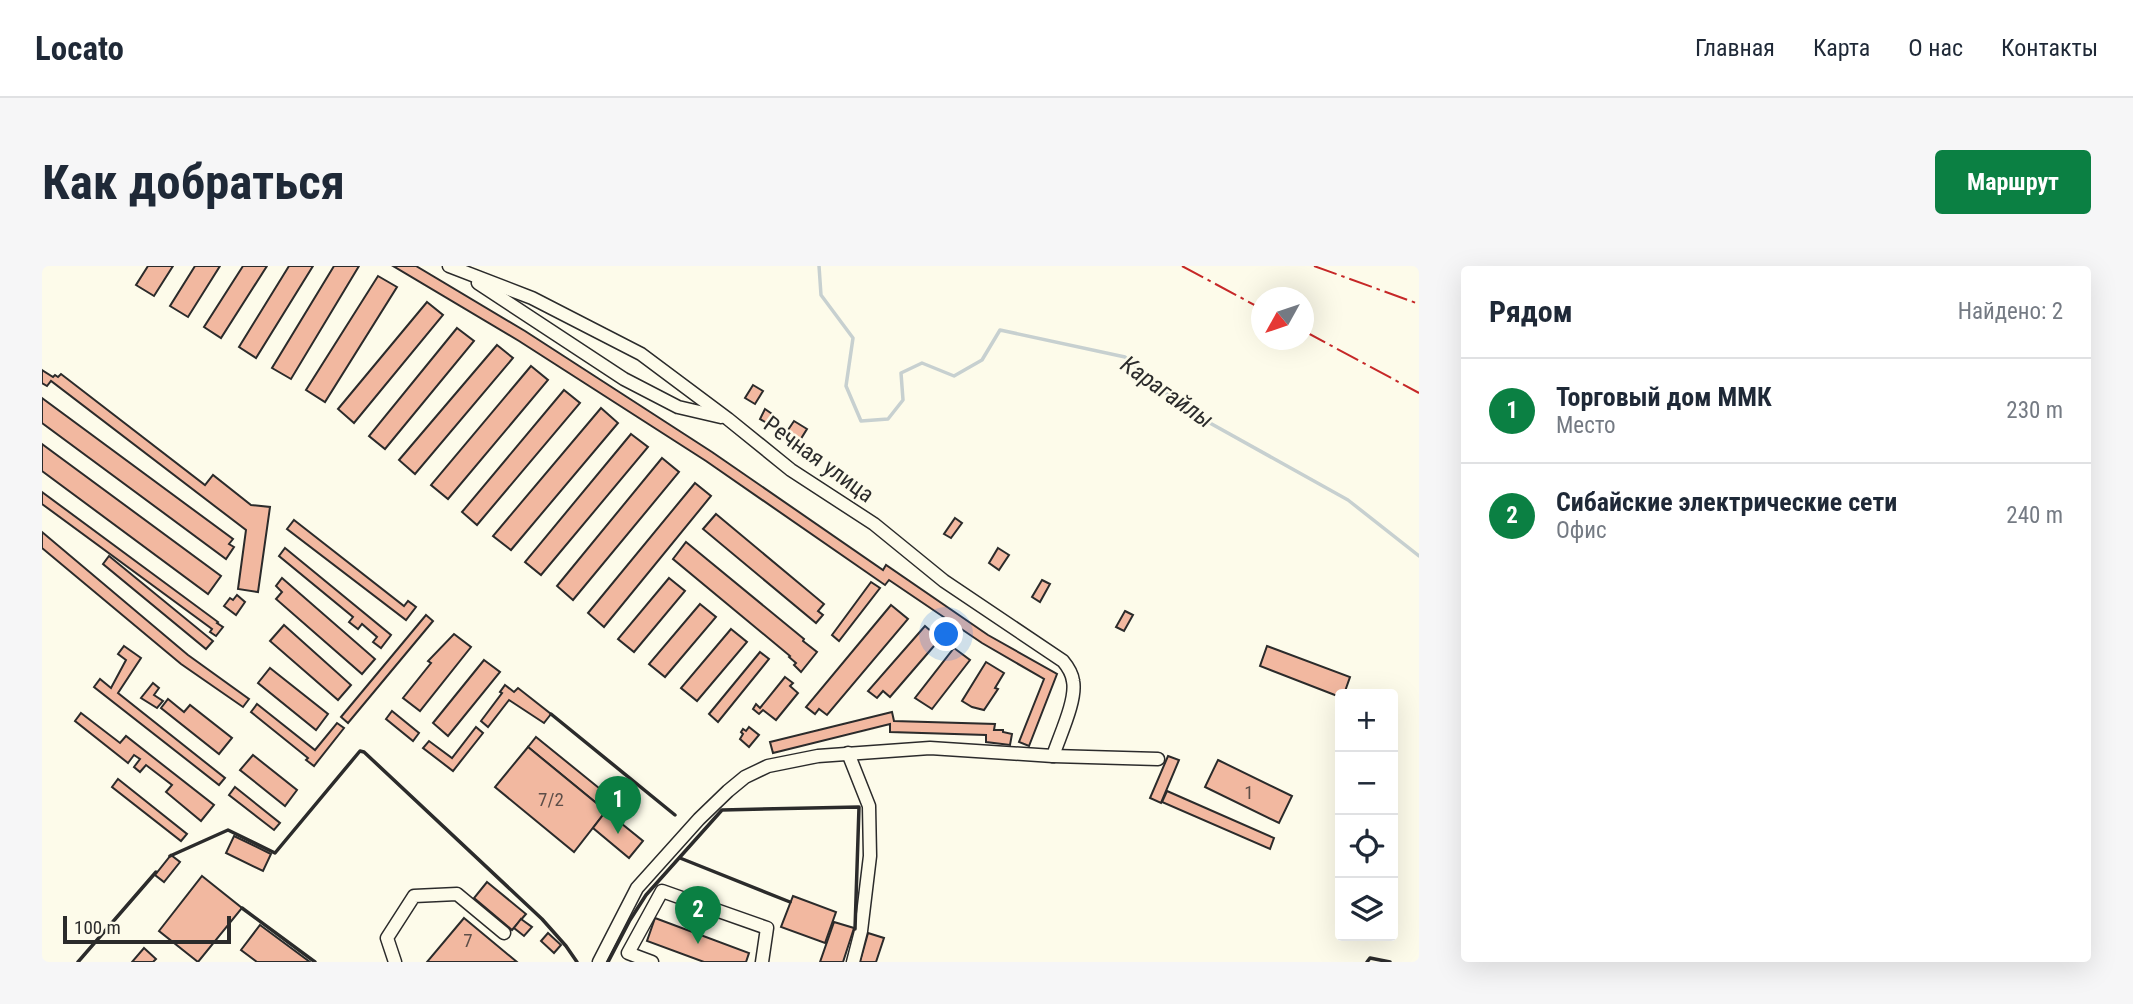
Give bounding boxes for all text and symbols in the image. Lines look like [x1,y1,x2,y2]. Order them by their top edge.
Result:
text: Locato [35,29,124,68]
text: Главная [1695,34,1775,62]
text: Карта [1813,34,1870,62]
text: О нас [1908,34,1963,62]
text: Контакты [2001,34,2098,62]
button: Маршрут [1935,150,2091,214]
text: Как добраться [42,154,345,211]
north arrow [1251,287,1314,350]
text: Рядом [1489,294,1573,329]
text: Найдено: 2 [1958,298,2063,325]
water label: Карагайлы [1115,350,1219,434]
text: Торговый дом ММК [1556,382,1772,412]
text: 1 [1506,397,1518,424]
text: 230 m [2006,397,2063,424]
street label: Речная улица [759,411,879,508]
text: Место [1556,412,1616,439]
text: Сибайские электрические сети [1556,487,1897,517]
text: 2 [1506,502,1518,529]
text: 240 m [2006,502,2063,529]
text: Офис [1556,517,1607,544]
your location [929,617,963,651]
map controls [1335,689,1398,941]
button: + [1335,689,1398,752]
button: − [1335,752,1398,815]
pin: 1 [595,776,641,834]
house number: 1 [1244,781,1254,804]
house number: 7/2 [538,788,564,811]
button: locate [1335,815,1398,878]
button: layers [1335,878,1398,941]
pin: 2 [675,886,721,944]
scale bar [63,913,231,945]
text: 100 m [74,916,121,939]
house number: 7 [463,929,473,952]

